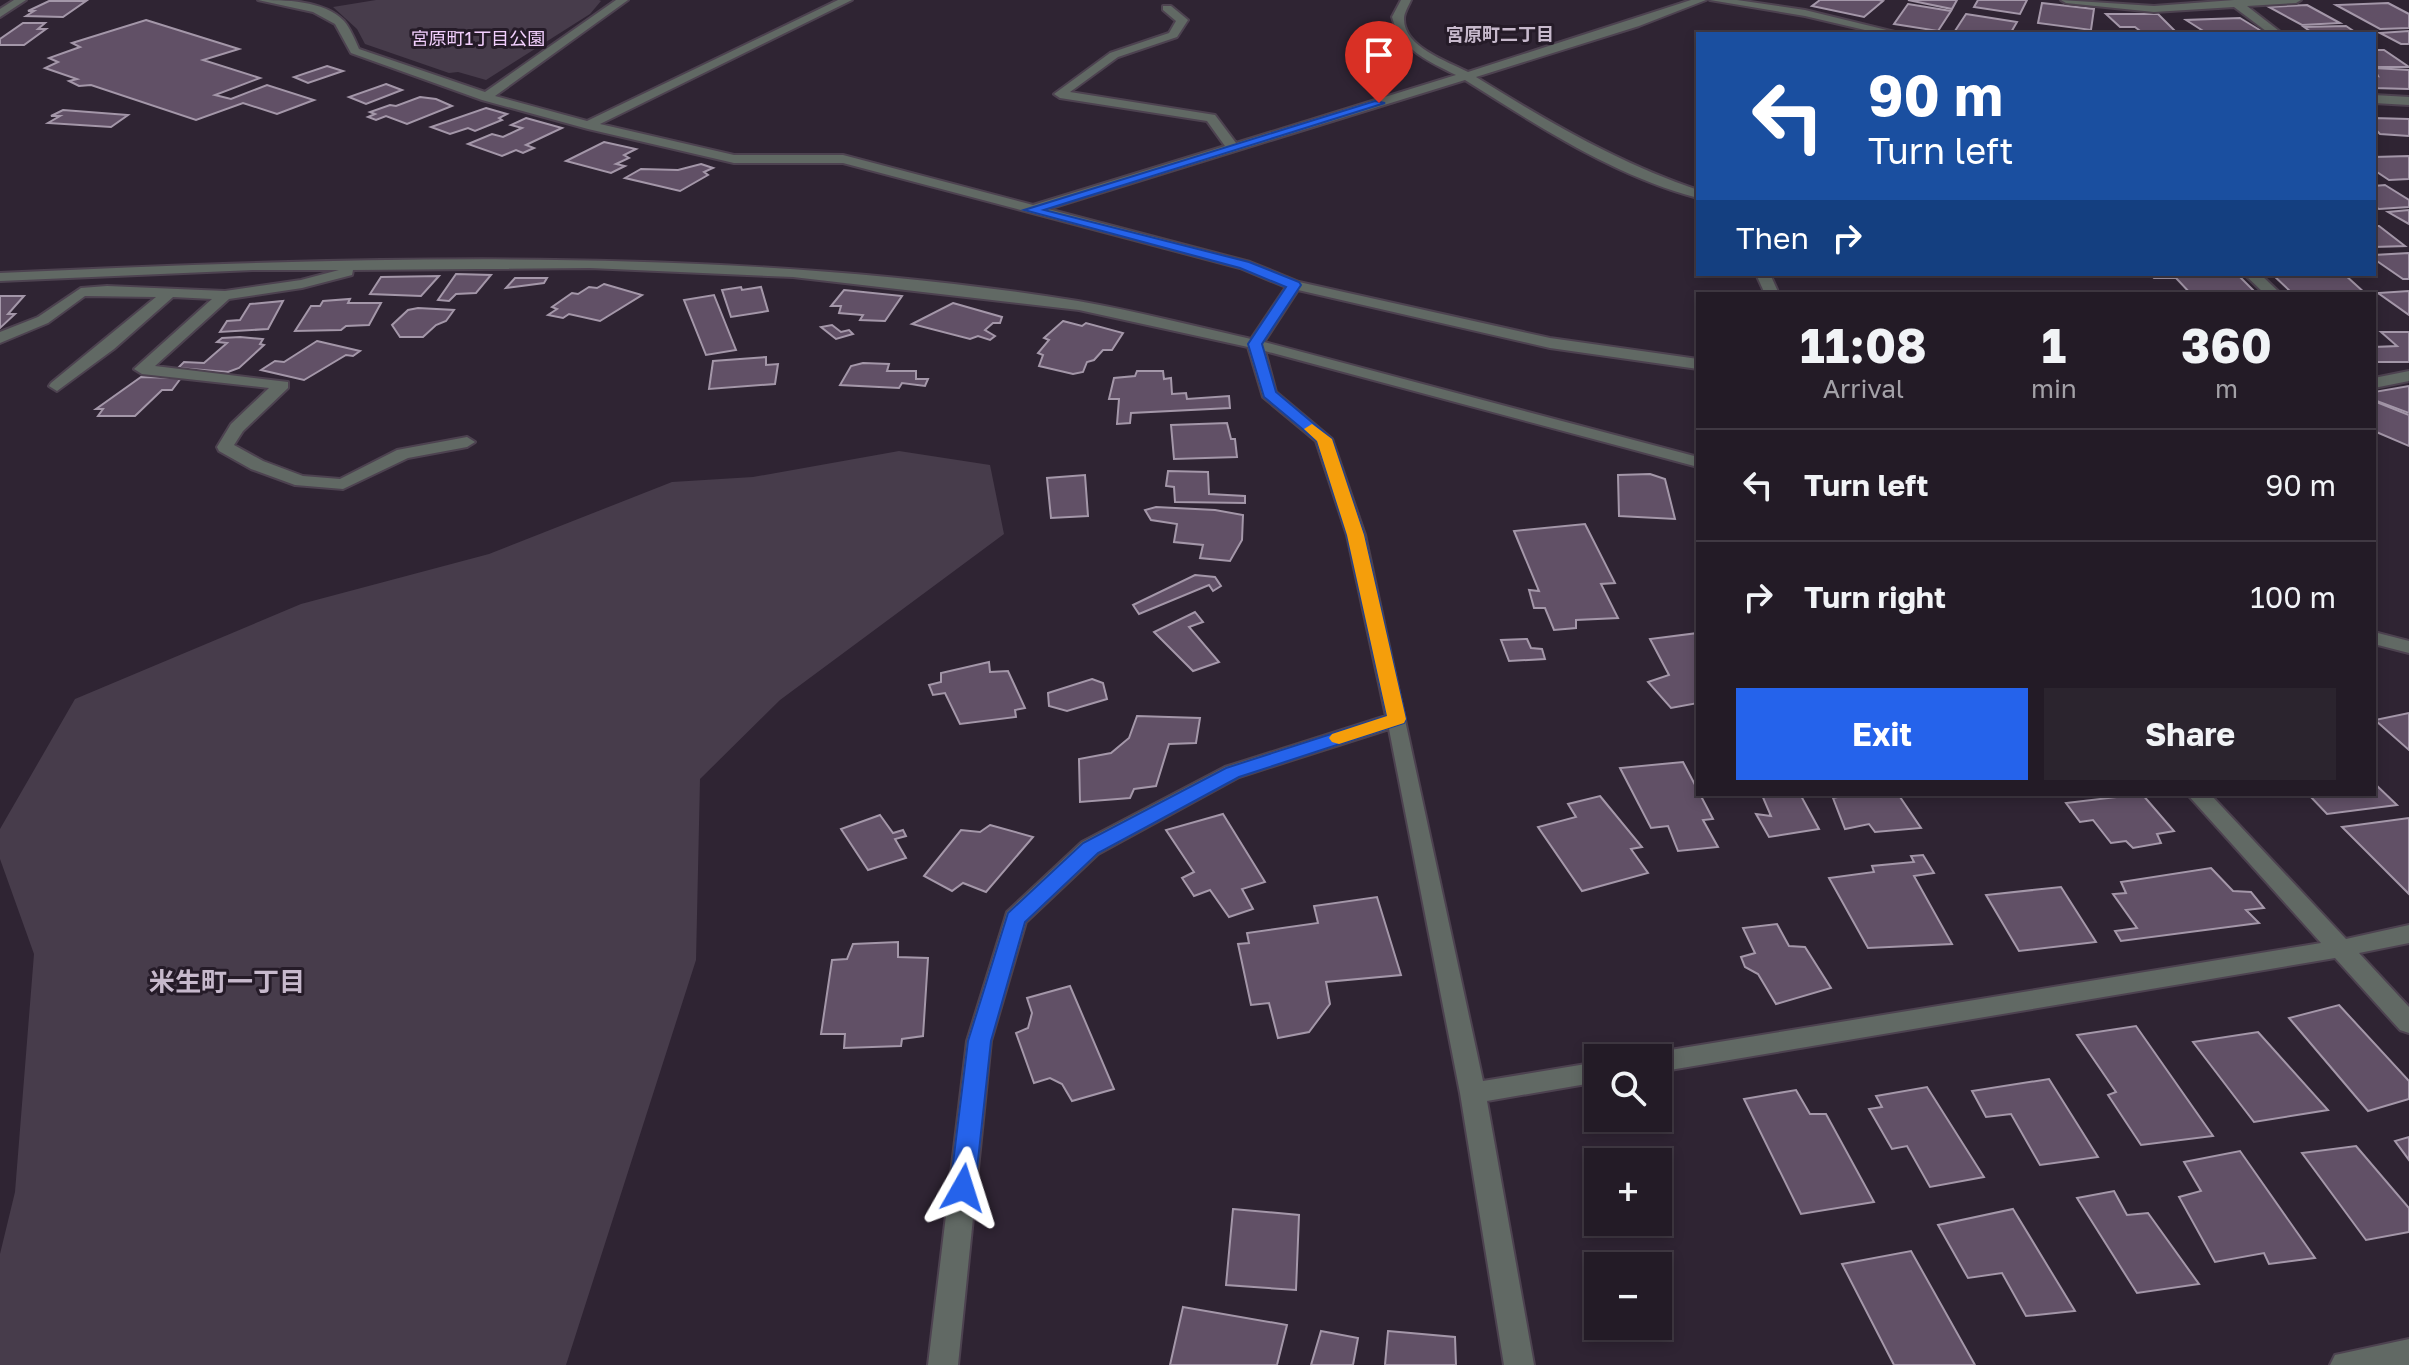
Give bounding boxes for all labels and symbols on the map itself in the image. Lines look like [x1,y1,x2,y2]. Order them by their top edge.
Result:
pin [1345,21,1413,103]
district label: 宮原町二丁目 [1446,23,1554,45]
park label: 宮原町1丁目公園 [411,27,545,49]
district label: 米生町一丁目 [149,966,305,997]
position arrow [921,1146,1005,1230]

